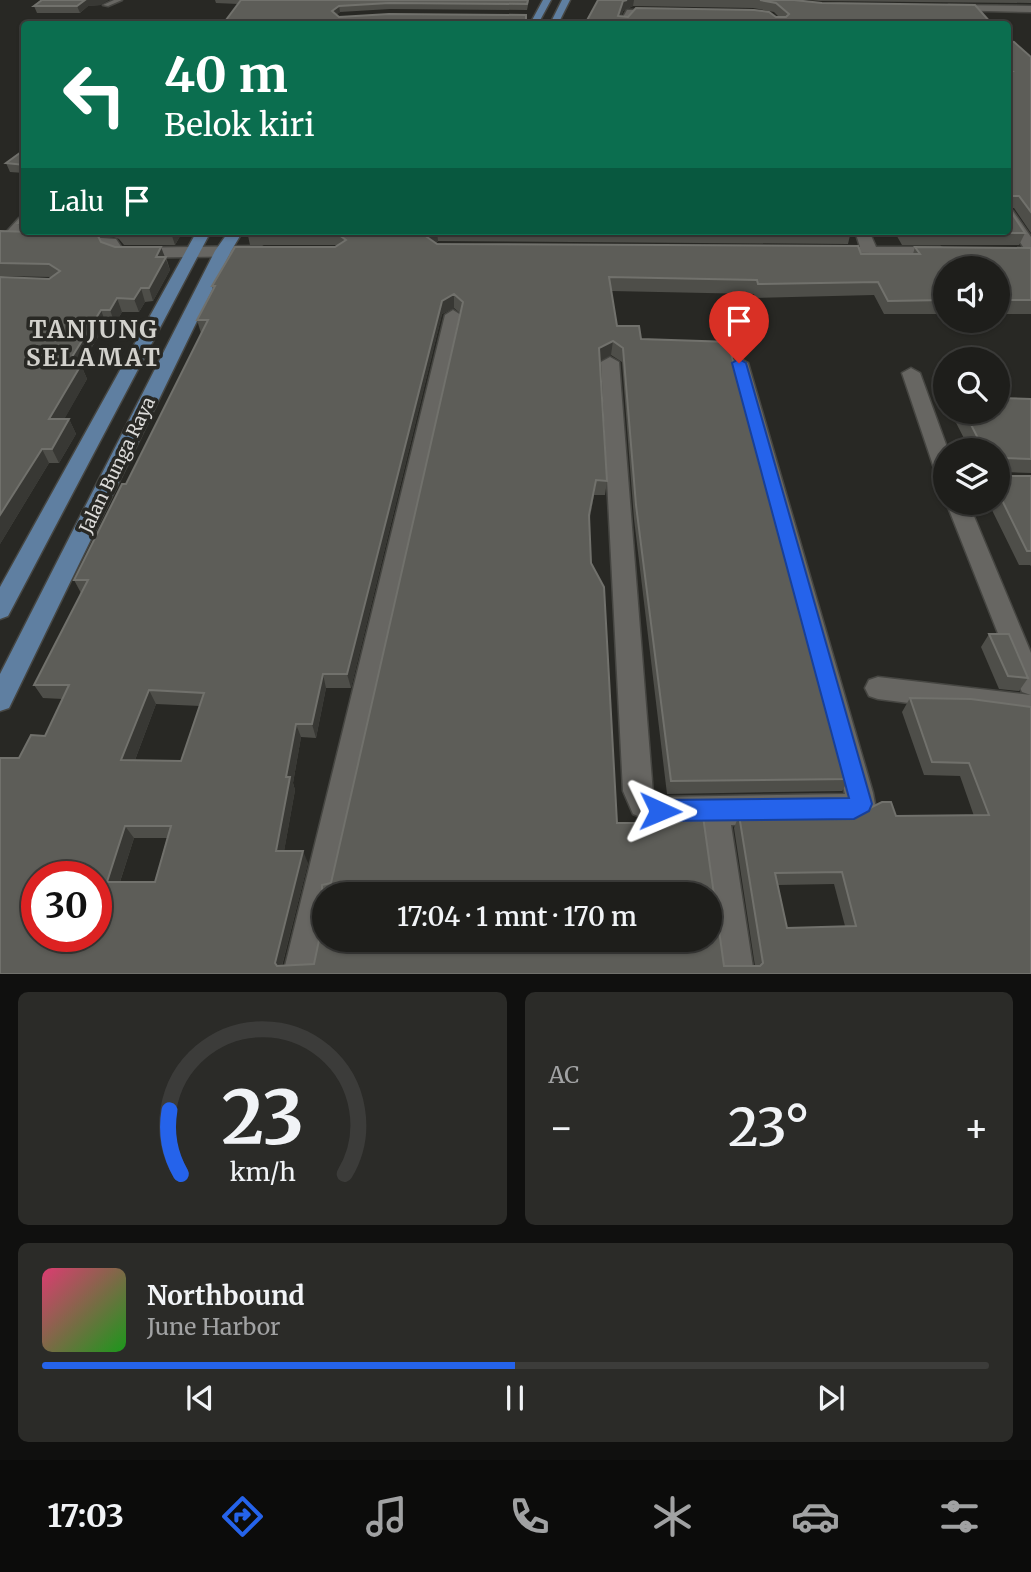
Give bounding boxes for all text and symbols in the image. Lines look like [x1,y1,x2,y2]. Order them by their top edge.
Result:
text: 40 m [164,44,288,105]
icon: left [49,49,140,140]
text: Belok kiri [164,105,315,145]
icon: arrive [118,182,156,220]
text: Lalu [49,185,104,218]
map controls [933,256,1010,515]
button: sound [933,256,1010,333]
pin [709,291,769,363]
icon: arrive [720,302,758,340]
district label: TANJUNG SELAMAT [26,314,162,373]
button: search [933,347,1010,424]
street label: Jalan Bunga Raya [74,393,160,538]
button: layers [933,438,1010,515]
position arrow [623,774,697,848]
speed limit sign: 30 [21,861,112,952]
text: 17:04 · 1 mnt · 170 m [397,900,637,933]
text: AC [549,1060,579,1089]
text: 23 [221,1073,304,1165]
text: 23° [728,1095,810,1160]
text: − [549,1104,574,1151]
text: + [964,1104,989,1151]
text: km/h [229,1156,295,1188]
text: Northbound [147,1279,305,1312]
text: June Harbor [147,1312,280,1341]
icon: previous [181,1379,219,1417]
icon: pause [496,1379,534,1417]
icon: next [812,1379,850,1417]
icon: directions [218,1492,267,1541]
icon: music [362,1492,411,1541]
icon: phone [505,1492,554,1541]
icon: climate [648,1492,697,1541]
icon: car [791,1492,840,1541]
icon: filters [935,1492,984,1541]
text: 17:03 [47,1496,124,1536]

